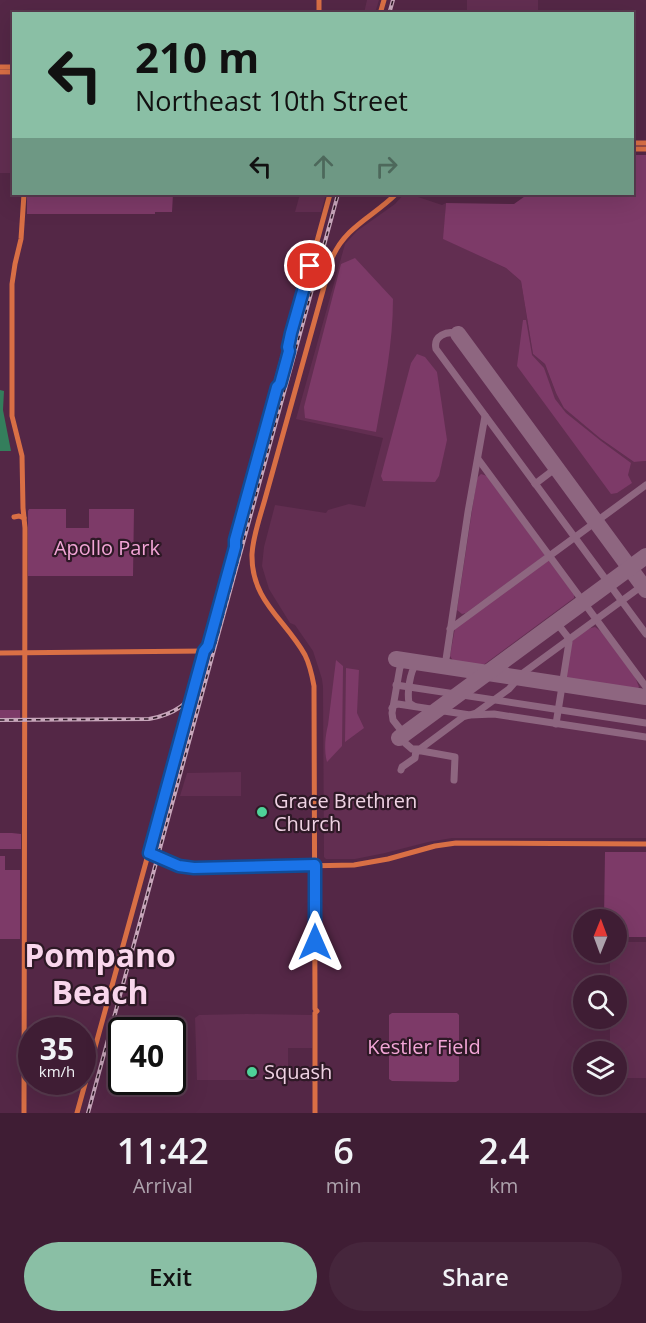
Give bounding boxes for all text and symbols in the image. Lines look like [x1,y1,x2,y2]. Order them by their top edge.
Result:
text: 210 m [135,28,259,85]
icon: left [36,36,114,114]
text: Northeast 10th Street [135,82,408,119]
icon: left [244,150,277,183]
icon: ahead [307,150,340,183]
icon: right [370,150,403,183]
pin [284,240,335,291]
icon: arrive [293,249,326,282]
park label: Apollo Park [54,534,161,561]
place label: Grace Brethren Church [274,787,417,837]
marker: Grace Brethren Church [255,805,269,819]
north arrow [573,909,627,963]
map controls [573,909,627,1095]
position arrow [283,910,347,974]
district label: Pompano Beach [24,933,176,1013]
button: search [573,975,627,1029]
speed limit sign: 40 [108,1017,186,1095]
text: 35 [40,1028,74,1069]
park label: Kestler Field [367,1033,481,1060]
button: layers [573,1041,627,1095]
place label: Squash [264,1058,332,1085]
text: km/h [39,1061,75,1081]
marker: Squash [245,1065,259,1079]
text: 11:42 [117,1126,209,1175]
text: 6 [333,1126,354,1175]
text: 2.4 [478,1126,529,1175]
text: Arrival [133,1172,193,1199]
text: min [326,1172,361,1199]
text: km [489,1172,518,1199]
button: Exit [24,1242,317,1311]
button: Share [329,1242,622,1311]

